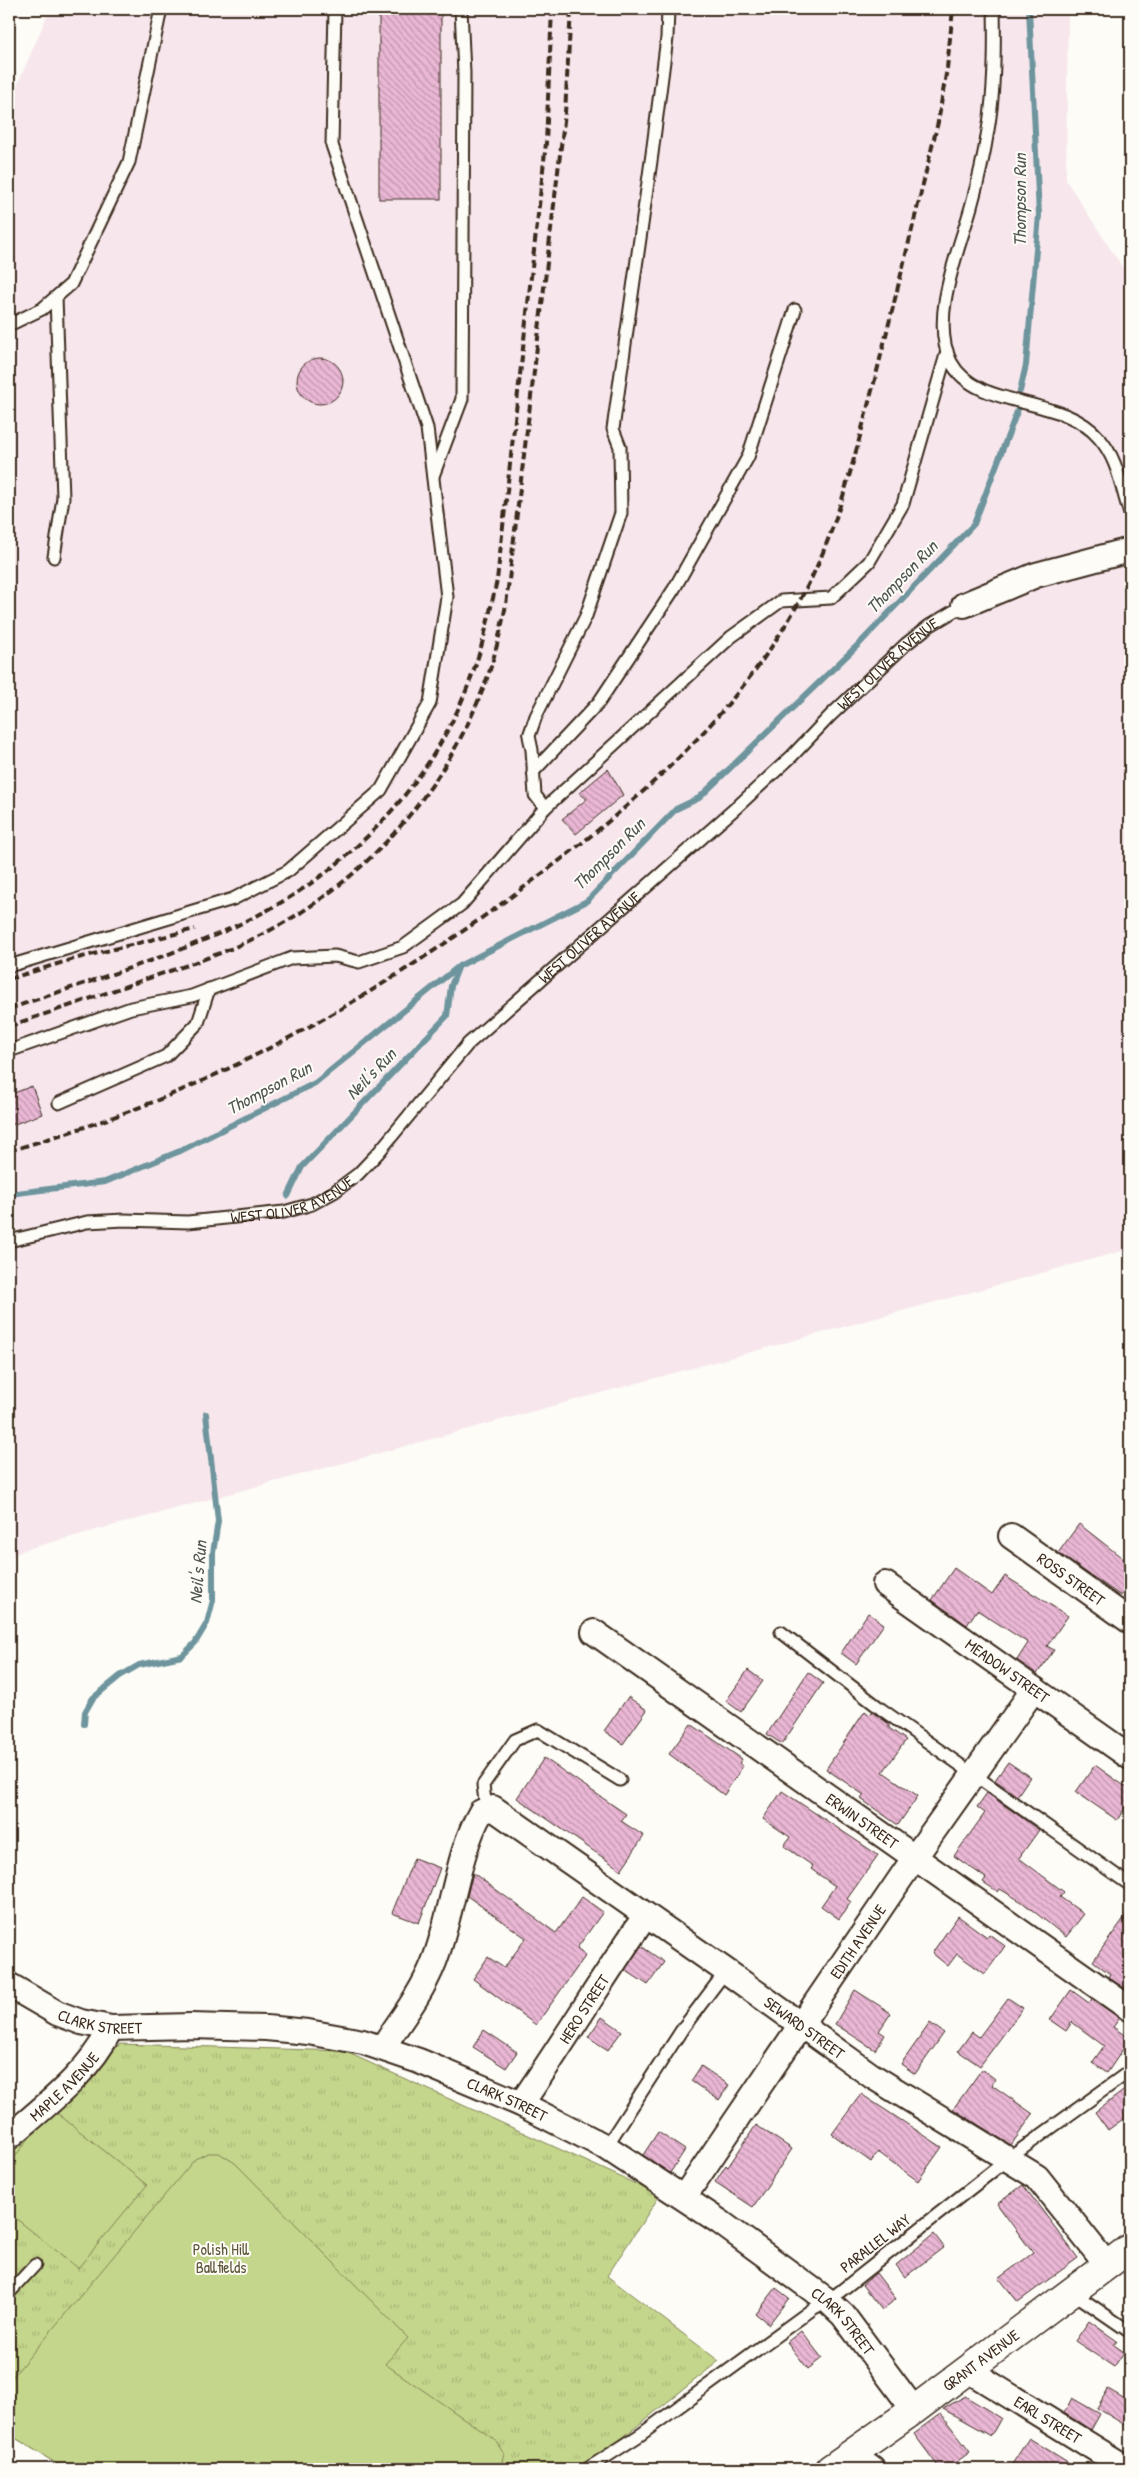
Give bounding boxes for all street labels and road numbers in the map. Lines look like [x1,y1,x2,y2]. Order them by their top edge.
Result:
street label: WEST OLIVER AVENUE [832,612,942,715]
street label: WEST OLIVER AVENUE [533,886,645,988]
street label: WEST OLIVER AVENUE [230,1170,358,1228]
street label: ROSS STREET [1033,1547,1110,1611]
street label: MEADOW STREET [961,1633,1054,1708]
street label: ERWIN STREET [822,1788,903,1854]
street label: EDITH AVENUE [825,1900,891,1983]
street label: HERO STREET [553,1970,615,2048]
street label: SEWARD STREET [760,1991,850,2064]
street label: CLARK STREET [55,2003,143,2039]
street label: MAPLE AVENUE [25,2047,104,2126]
street label: CLARK STREET [464,2071,551,2127]
street label: PARALLEL WAY [835,2208,915,2278]
street label: CLARK STREET [807,2281,880,2360]
street label: GRANT AVENUE [938,2324,1024,2396]
street label: EARL STREET [1010,2390,1086,2449]

